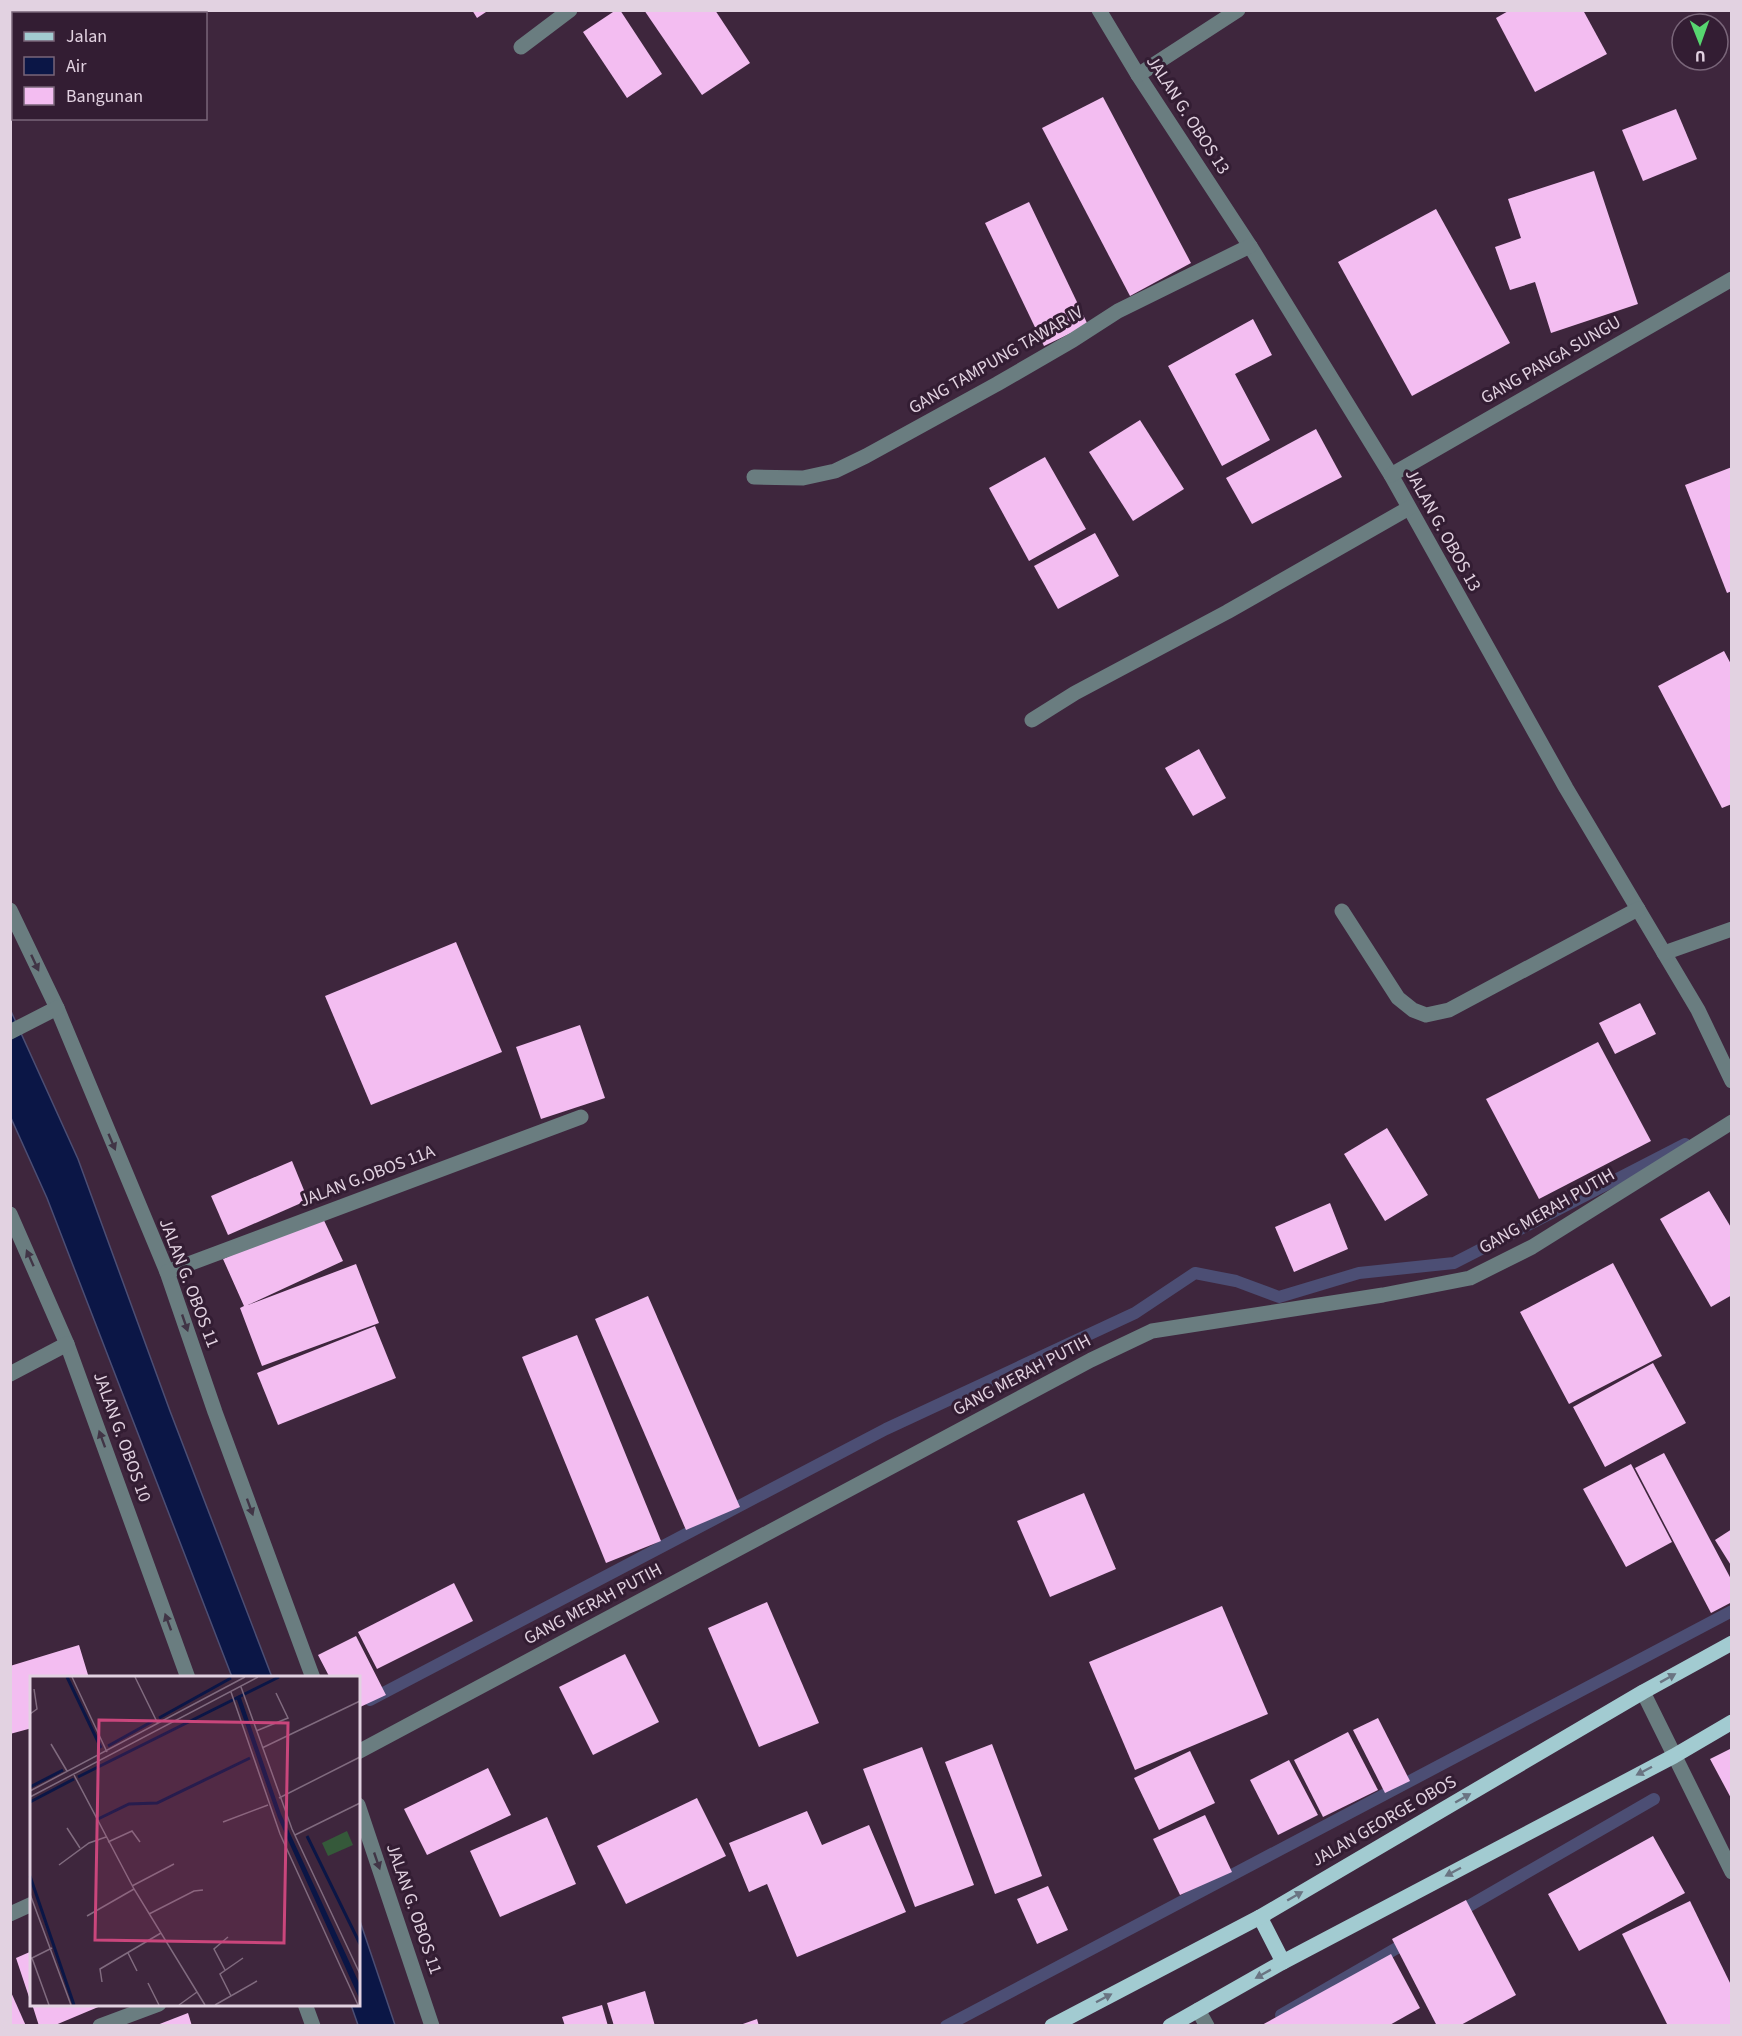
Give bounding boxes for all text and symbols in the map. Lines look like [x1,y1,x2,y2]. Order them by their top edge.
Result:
legend [12,12,207,120]
north arrow [1670,12,1730,72]
text: Jalan [66,24,107,49]
text: U [1695,45,1706,67]
street label: JALAN G. OBOS 13 [1140,51,1236,179]
text: Air [66,54,87,79]
text: Bangunan [66,84,143,109]
street label: GANG TAMPUNG TAWAR IV [904,299,1088,420]
street label: GANG PANGA SUNGU [1476,310,1626,410]
street label: JALAN G. OBOS 13 [1399,464,1487,596]
one-way arrow [31,955,40,972]
one-way arrow [107,1134,117,1152]
street label: JALAN G.OBOS 11A [296,1139,439,1213]
street label: GANG MERAH PUTIH [1475,1162,1619,1260]
street label: JALAN G. OBOS 11 [153,1215,225,1351]
one-way arrow [25,1248,35,1266]
one-way arrow [180,1314,190,1332]
street label: GANG MERAH PUTIH [949,1328,1095,1422]
street label: JALAN G. OBOS 10 [87,1368,157,1506]
one-way arrow [96,1430,106,1448]
one-way arrow [246,1498,255,1516]
street label: GANG MERAH PUTIH [520,1557,666,1651]
one-way arrow [162,1613,172,1631]
one-way arrow [1659,1673,1676,1683]
inset map [30,1676,360,2006]
one-way arrow [1635,1766,1652,1776]
street label: JALAN GEORGE OBOS [1307,1769,1461,1873]
one-way arrow [1455,1792,1471,1803]
street label: JALAN G. OBOS 11 [380,1840,448,1978]
one-way arrow [373,1852,382,1870]
one-way arrow [1445,1868,1462,1877]
one-way arrow [1287,1891,1303,1902]
one-way arrow [1254,1969,1271,1979]
one-way arrow [1096,1993,1113,2003]

